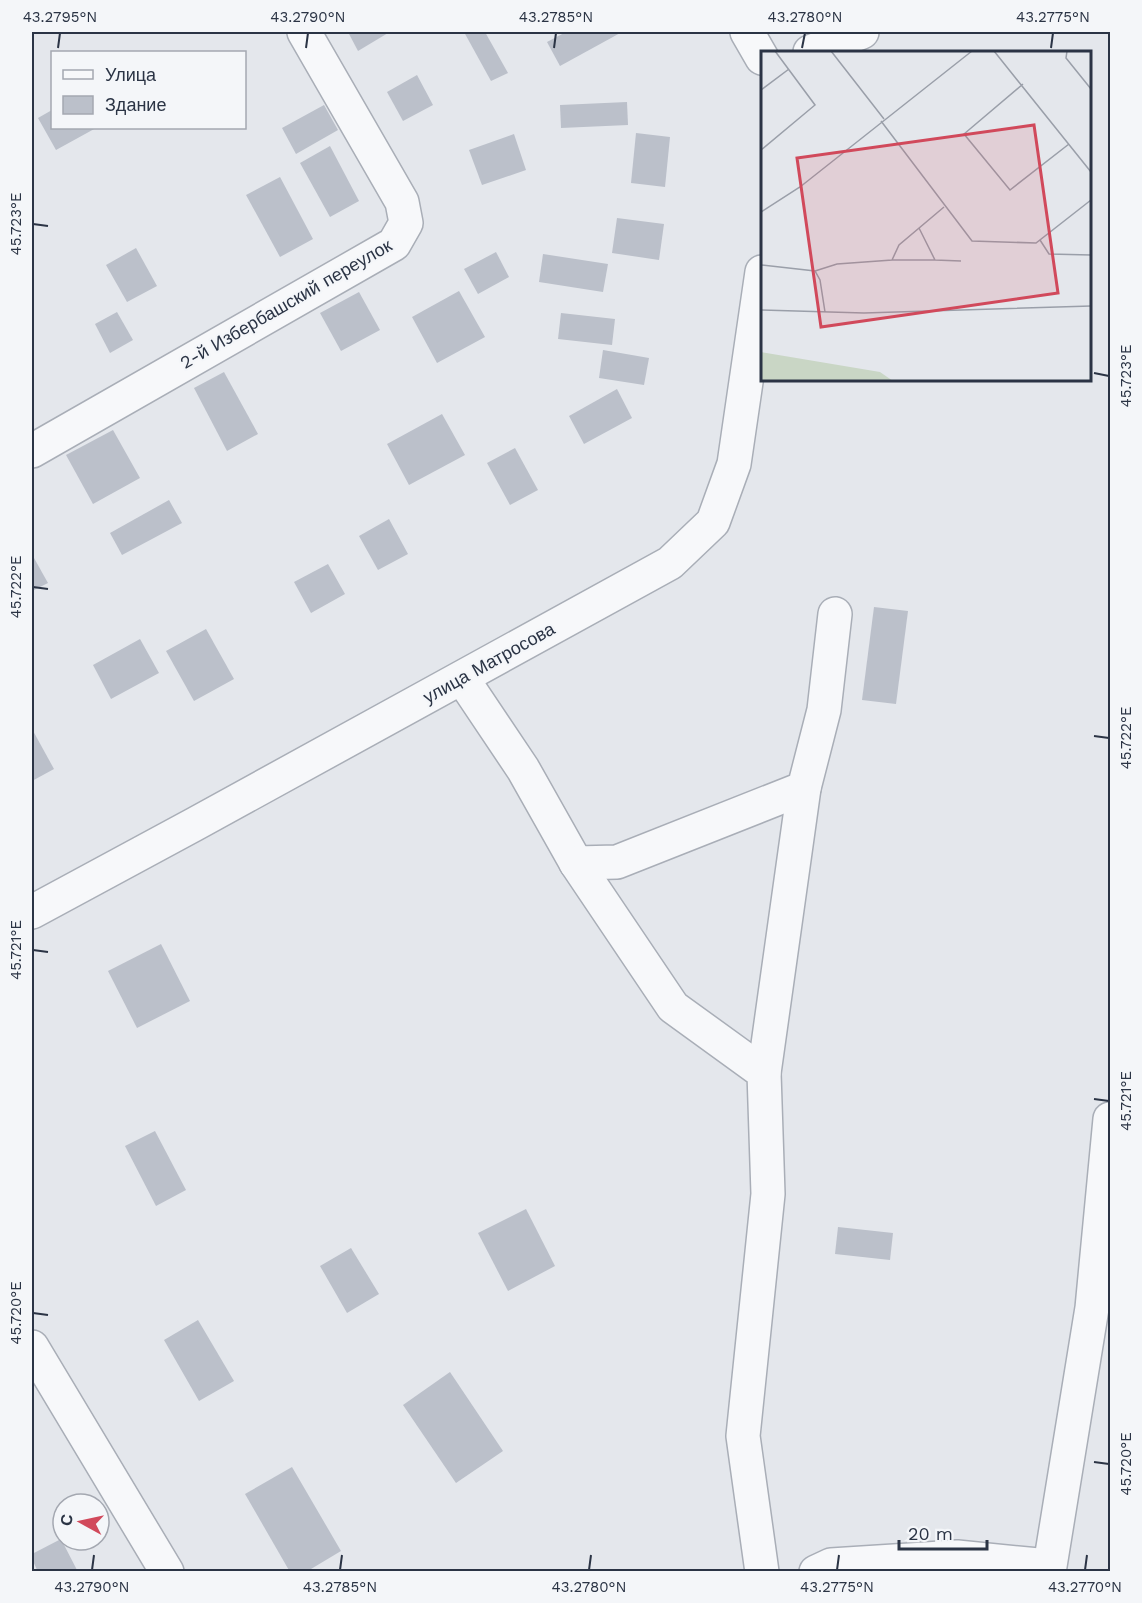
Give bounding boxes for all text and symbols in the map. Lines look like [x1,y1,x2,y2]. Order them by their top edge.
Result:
text: 43.2795°N [23,8,97,26]
text: 43.2790°N [270,8,346,26]
text: 43.2785°N [519,8,593,26]
text: 43.2780°N [768,8,842,26]
text: 43.2775°N [1016,8,1090,26]
legend [51,51,246,129]
inset map [761,51,1091,381]
text: Улица [105,64,157,85]
text: Здание [105,94,166,115]
text: 45.723°E [7,193,25,255]
street label: 2-й Избербашский переулок [176,234,395,373]
text: 45.723°E [1117,345,1135,407]
text: 45.722°E [7,556,25,618]
street label: улица Матросова [419,617,559,707]
text: 45.722°E [1117,707,1135,769]
text: 45.721°E [7,920,25,980]
text: 45.721°E [1117,1071,1135,1131]
text: 45.720°E [7,1281,25,1345]
text: 45.720°E [1117,1432,1135,1496]
north arrow [51,1492,111,1552]
text: С [56,1513,77,1527]
scale bar [899,1513,988,1551]
text: 20 m [908,1523,953,1544]
text: 43.2790°N [54,1578,130,1596]
text: 43.2785°N [303,1578,377,1596]
text: 43.2780°N [552,1578,626,1596]
text: 43.2775°N [800,1578,874,1596]
text: 43.2770°N [1048,1578,1122,1596]

